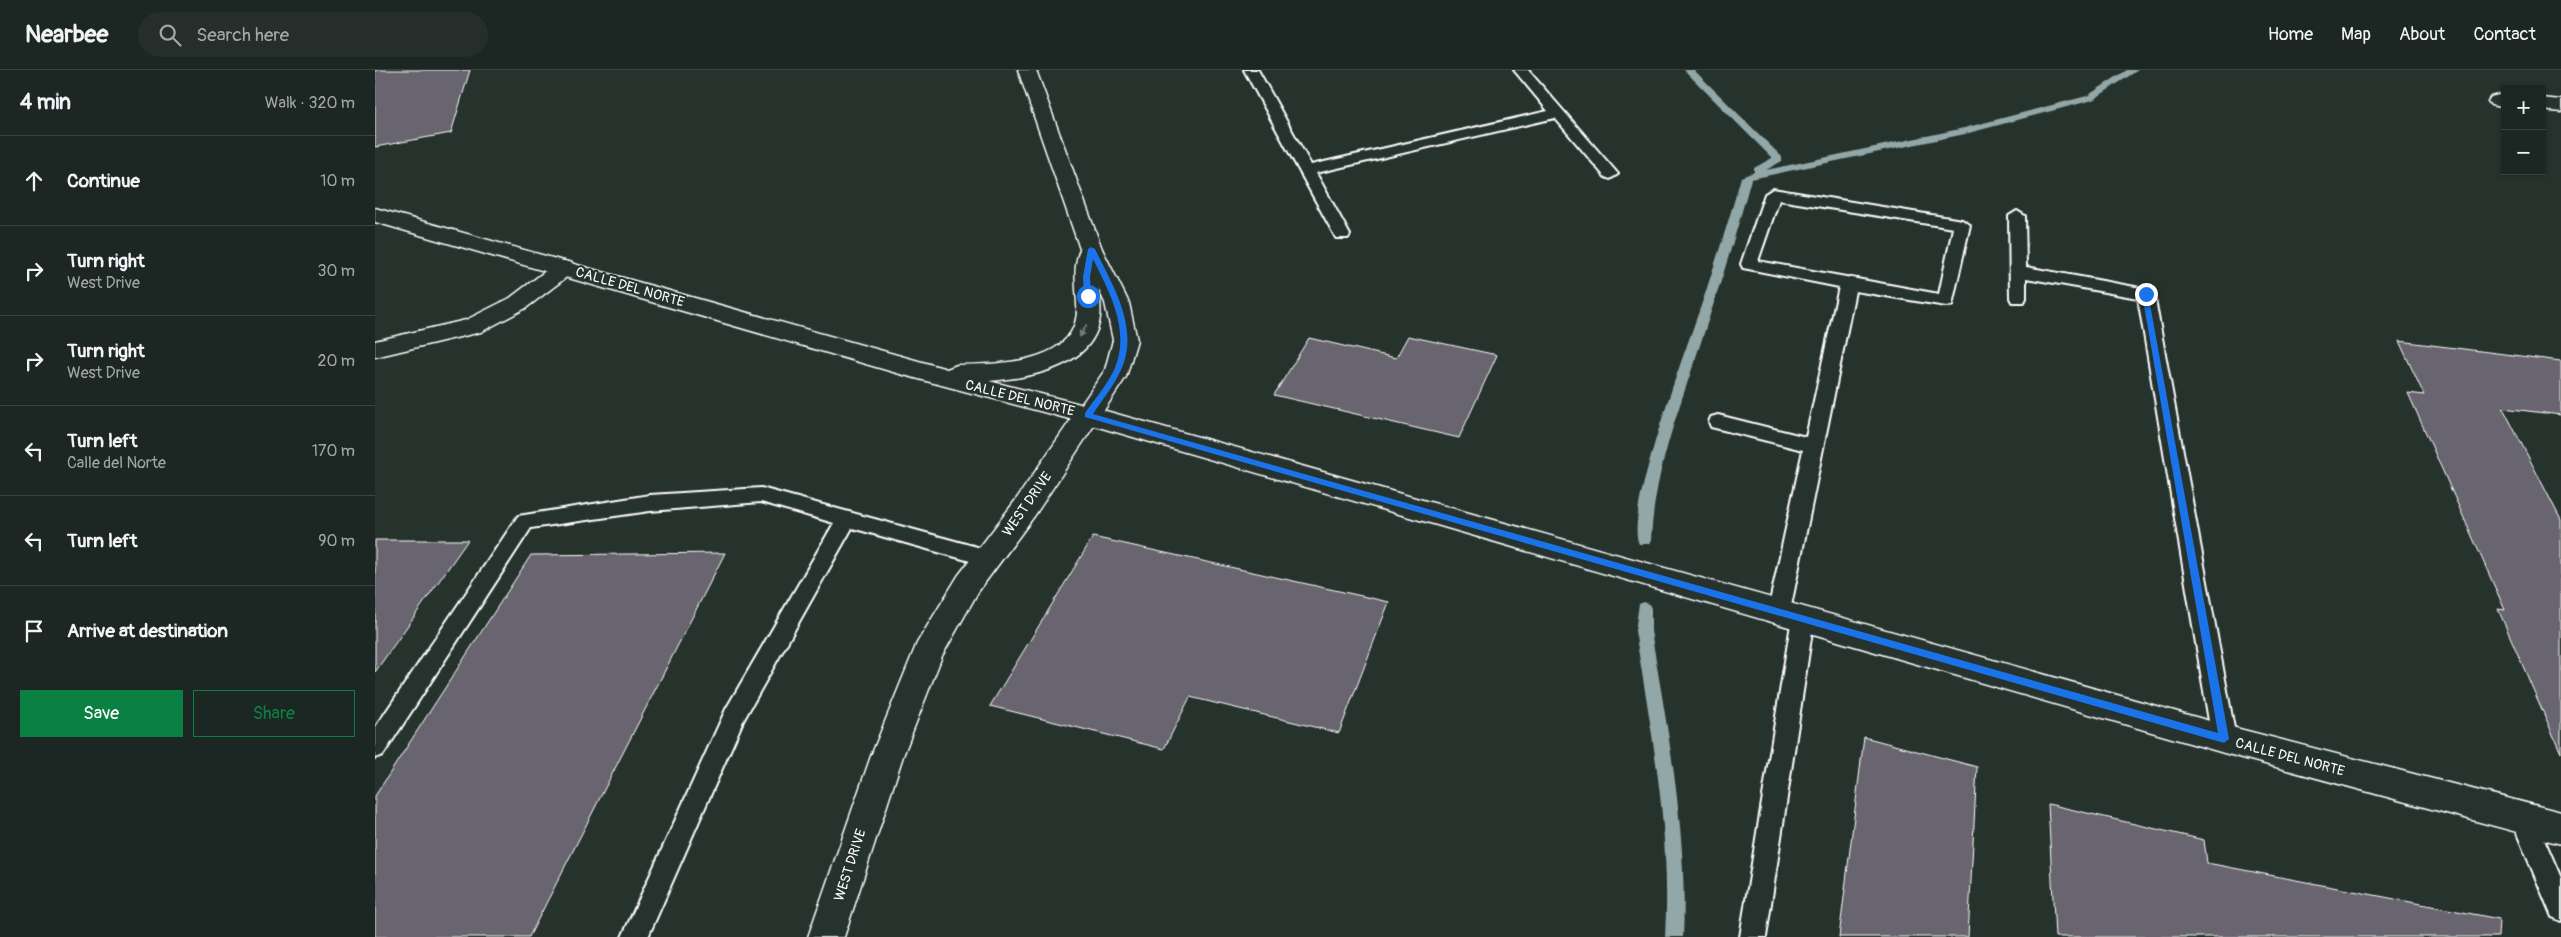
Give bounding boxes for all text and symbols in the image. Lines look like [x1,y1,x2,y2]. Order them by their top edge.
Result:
search box [138,12,488,57]
text: Nearbee [25,20,108,49]
icon: search [156,21,184,49]
text: Search here [196,23,289,47]
text: Home [2268,23,2313,46]
text: Map [2341,23,2371,46]
text: About [2399,23,2445,46]
text: Contact [2473,23,2536,46]
map controls [2501,85,2546,175]
button: + [2501,85,2546,130]
text: 4 min [20,89,71,116]
text: Walk · 320 m [265,93,355,113]
button: − [2501,130,2546,175]
icon: ahead [20,167,48,195]
text: Continue [67,169,140,193]
text: 10 m [320,171,355,191]
text: Turn right [67,249,145,273]
icon: right [20,257,48,285]
text: 30 m [317,261,355,281]
street label: CALLE DEL NORTE [574,263,686,311]
text: West Drive [67,273,140,293]
route end [2135,283,2158,306]
route start [1077,285,1100,308]
one-way arrow [1079,323,1087,338]
text: Turn right [67,339,145,363]
icon: right [20,347,48,375]
text: 20 m [317,351,355,371]
text: West Drive [67,363,140,383]
street label: CALLE DEL NORTE [963,376,1077,420]
text: Turn left [67,429,137,453]
icon: left [20,437,48,465]
text: 170 m [312,441,355,461]
text: Calle del Norte [67,453,166,473]
street label: WEST DRIVE [999,469,1055,539]
icon: left [20,527,48,555]
text: Turn left [67,529,137,553]
text: 90 m [318,531,355,551]
icon: arrive [20,617,48,645]
text: Arrive at destination [67,619,228,643]
button: Save [20,690,183,737]
button: Share [193,690,355,737]
street label: CALLE DEL NORTE [2234,734,2346,780]
street label: WEST DRIVE [830,827,870,903]

